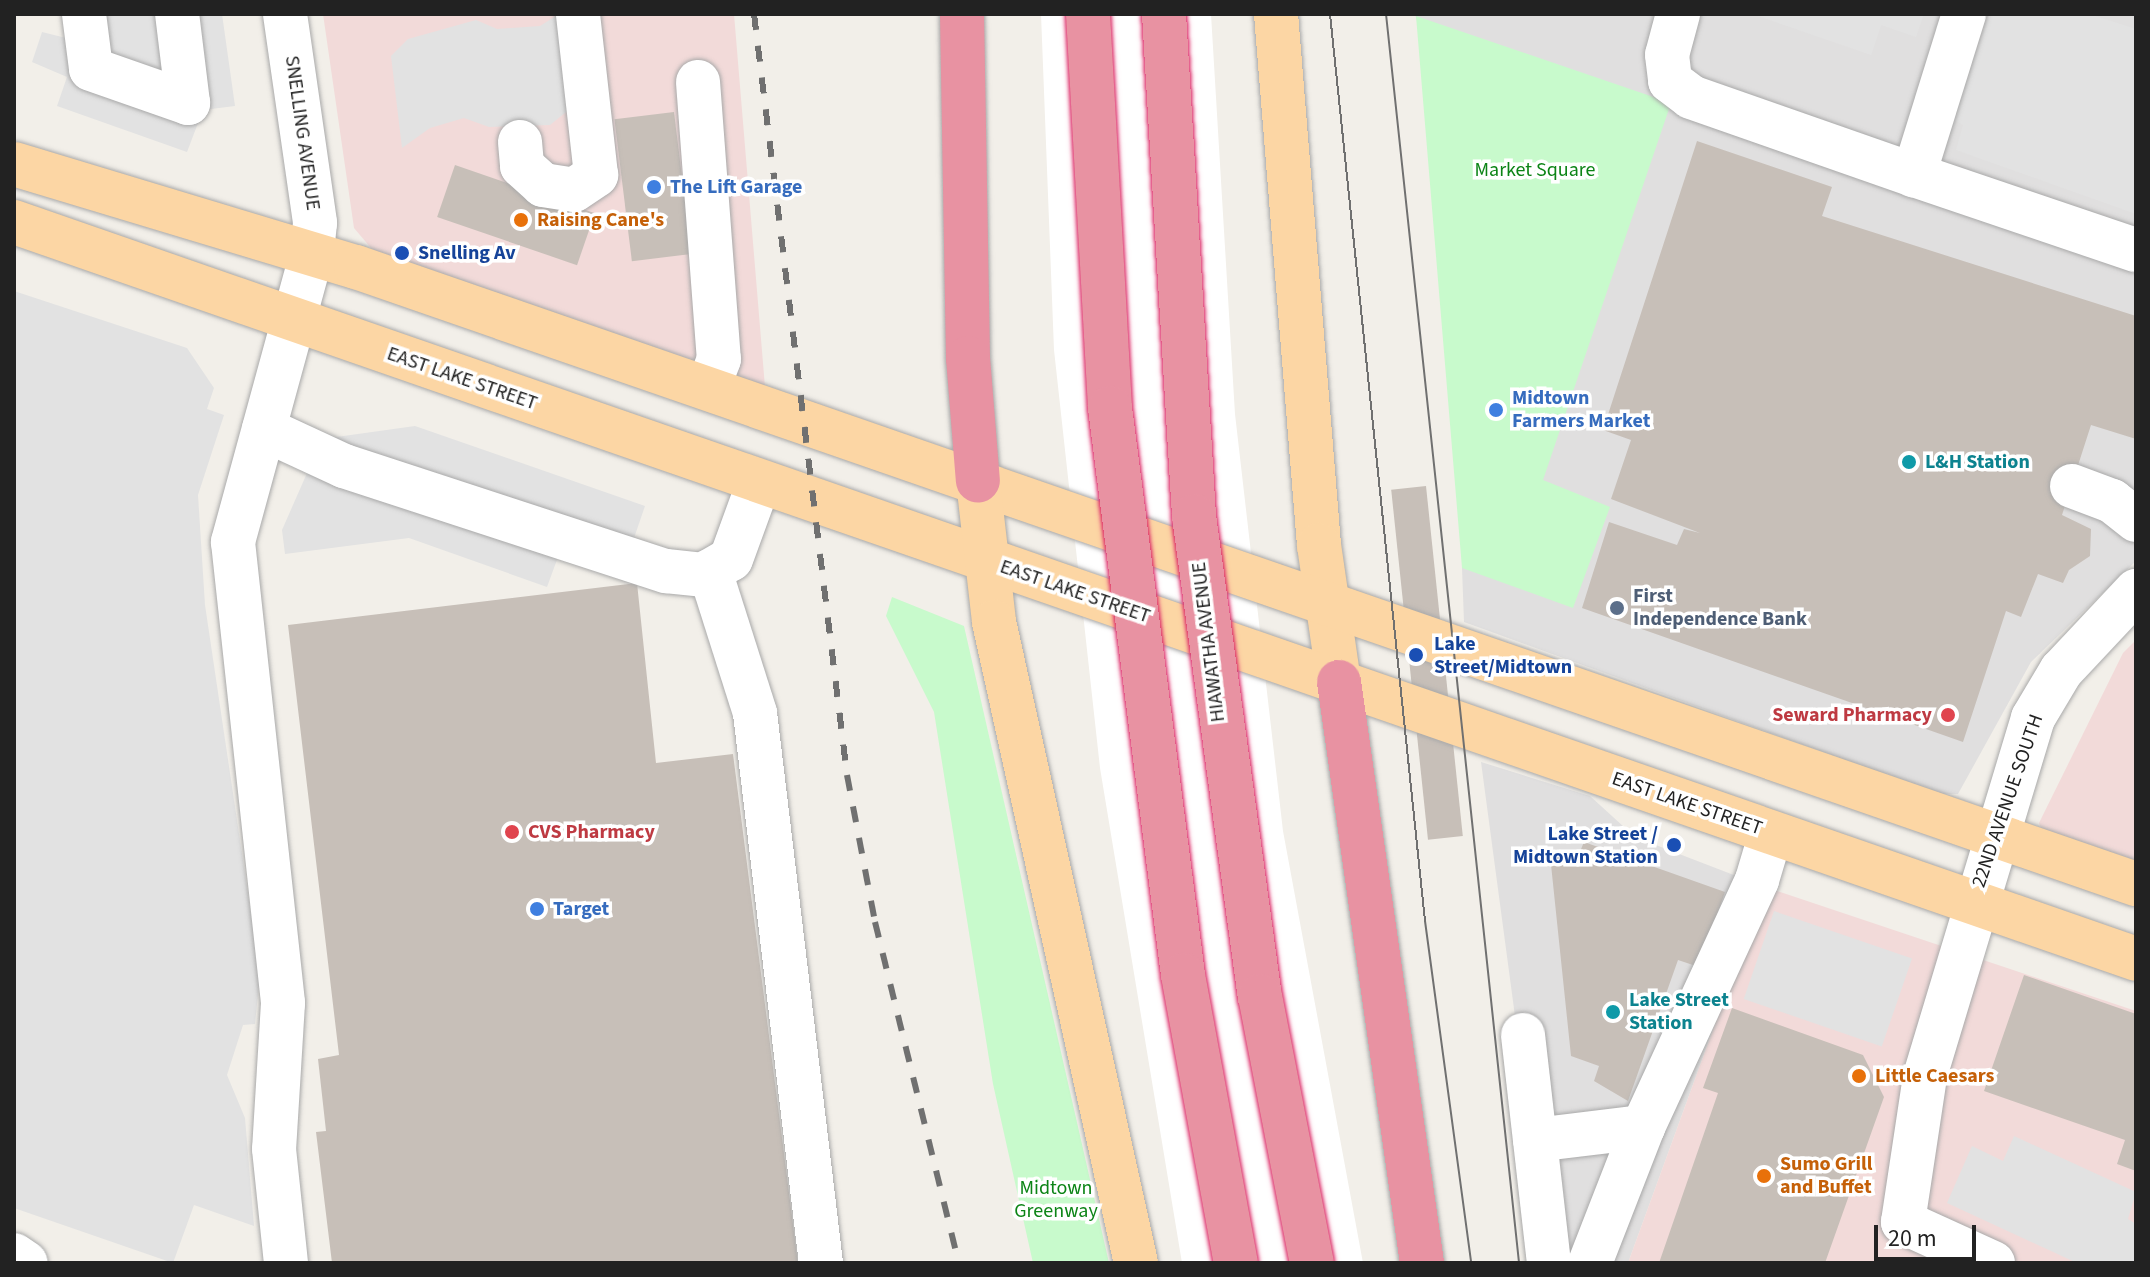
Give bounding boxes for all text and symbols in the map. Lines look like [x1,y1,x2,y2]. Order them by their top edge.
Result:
street label: SNELLING AVENUE [279,54,325,212]
park label: Market Square [1475,158,1595,182]
place label: The Lift Garage [670,175,802,199]
marker: The Lift Garage [645,178,663,196]
place label: Raising Cane's [537,208,664,232]
marker: Raising Cane's [512,211,530,229]
place label: Snelling Av [418,241,516,265]
marker: Snelling Av [393,244,411,262]
street label: EAST LAKE STREET [384,342,540,416]
place label: Midtown Farmers Market [1512,386,1650,433]
marker: Midtown Farmers Market [1487,401,1505,419]
place label: L&H Station [1925,450,2030,474]
marker: L&H Station [1900,453,1918,471]
street label: EAST LAKE STREET [997,555,1153,629]
street label: HIAWATHA AVENUE [1187,561,1231,723]
place label: First Independence Bank [1633,584,1807,631]
marker: First Independence Bank [1608,599,1626,617]
place label: Lake Street/Midtown [1434,632,1572,679]
marker: Lake Street/Midtown [1405,644,1427,666]
place label: Seward Pharmacy [1772,703,1932,727]
marker: Seward Pharmacy [1939,706,1957,724]
street label: 22ND AVENUE SOUTH [1967,711,2049,891]
street label: EAST LAKE STREET [1609,767,1765,841]
place label: CVS Pharmacy [528,820,655,844]
place label: Lake Street / Midtown Station [1513,822,1658,869]
marker: CVS Pharmacy [503,823,521,841]
marker: Lake Street / Midtown Station [1665,836,1683,854]
place label: Target [553,897,609,921]
marker: Target [528,900,546,918]
place label: Lake Street Station [1629,988,1729,1035]
marker: Lake Street Station [1604,1003,1622,1021]
place label: Little Caesars [1875,1064,1994,1088]
marker: Little Caesars [1850,1067,1868,1085]
place label: Sumo Grill and Buffet [1780,1152,1872,1199]
marker: Sumo Grill and Buffet [1755,1167,1773,1185]
park label: Midtown Greenway [1014,1176,1098,1223]
scale bar [1878,1209,1980,1259]
text: 20 m [1888,1221,1937,1256]

